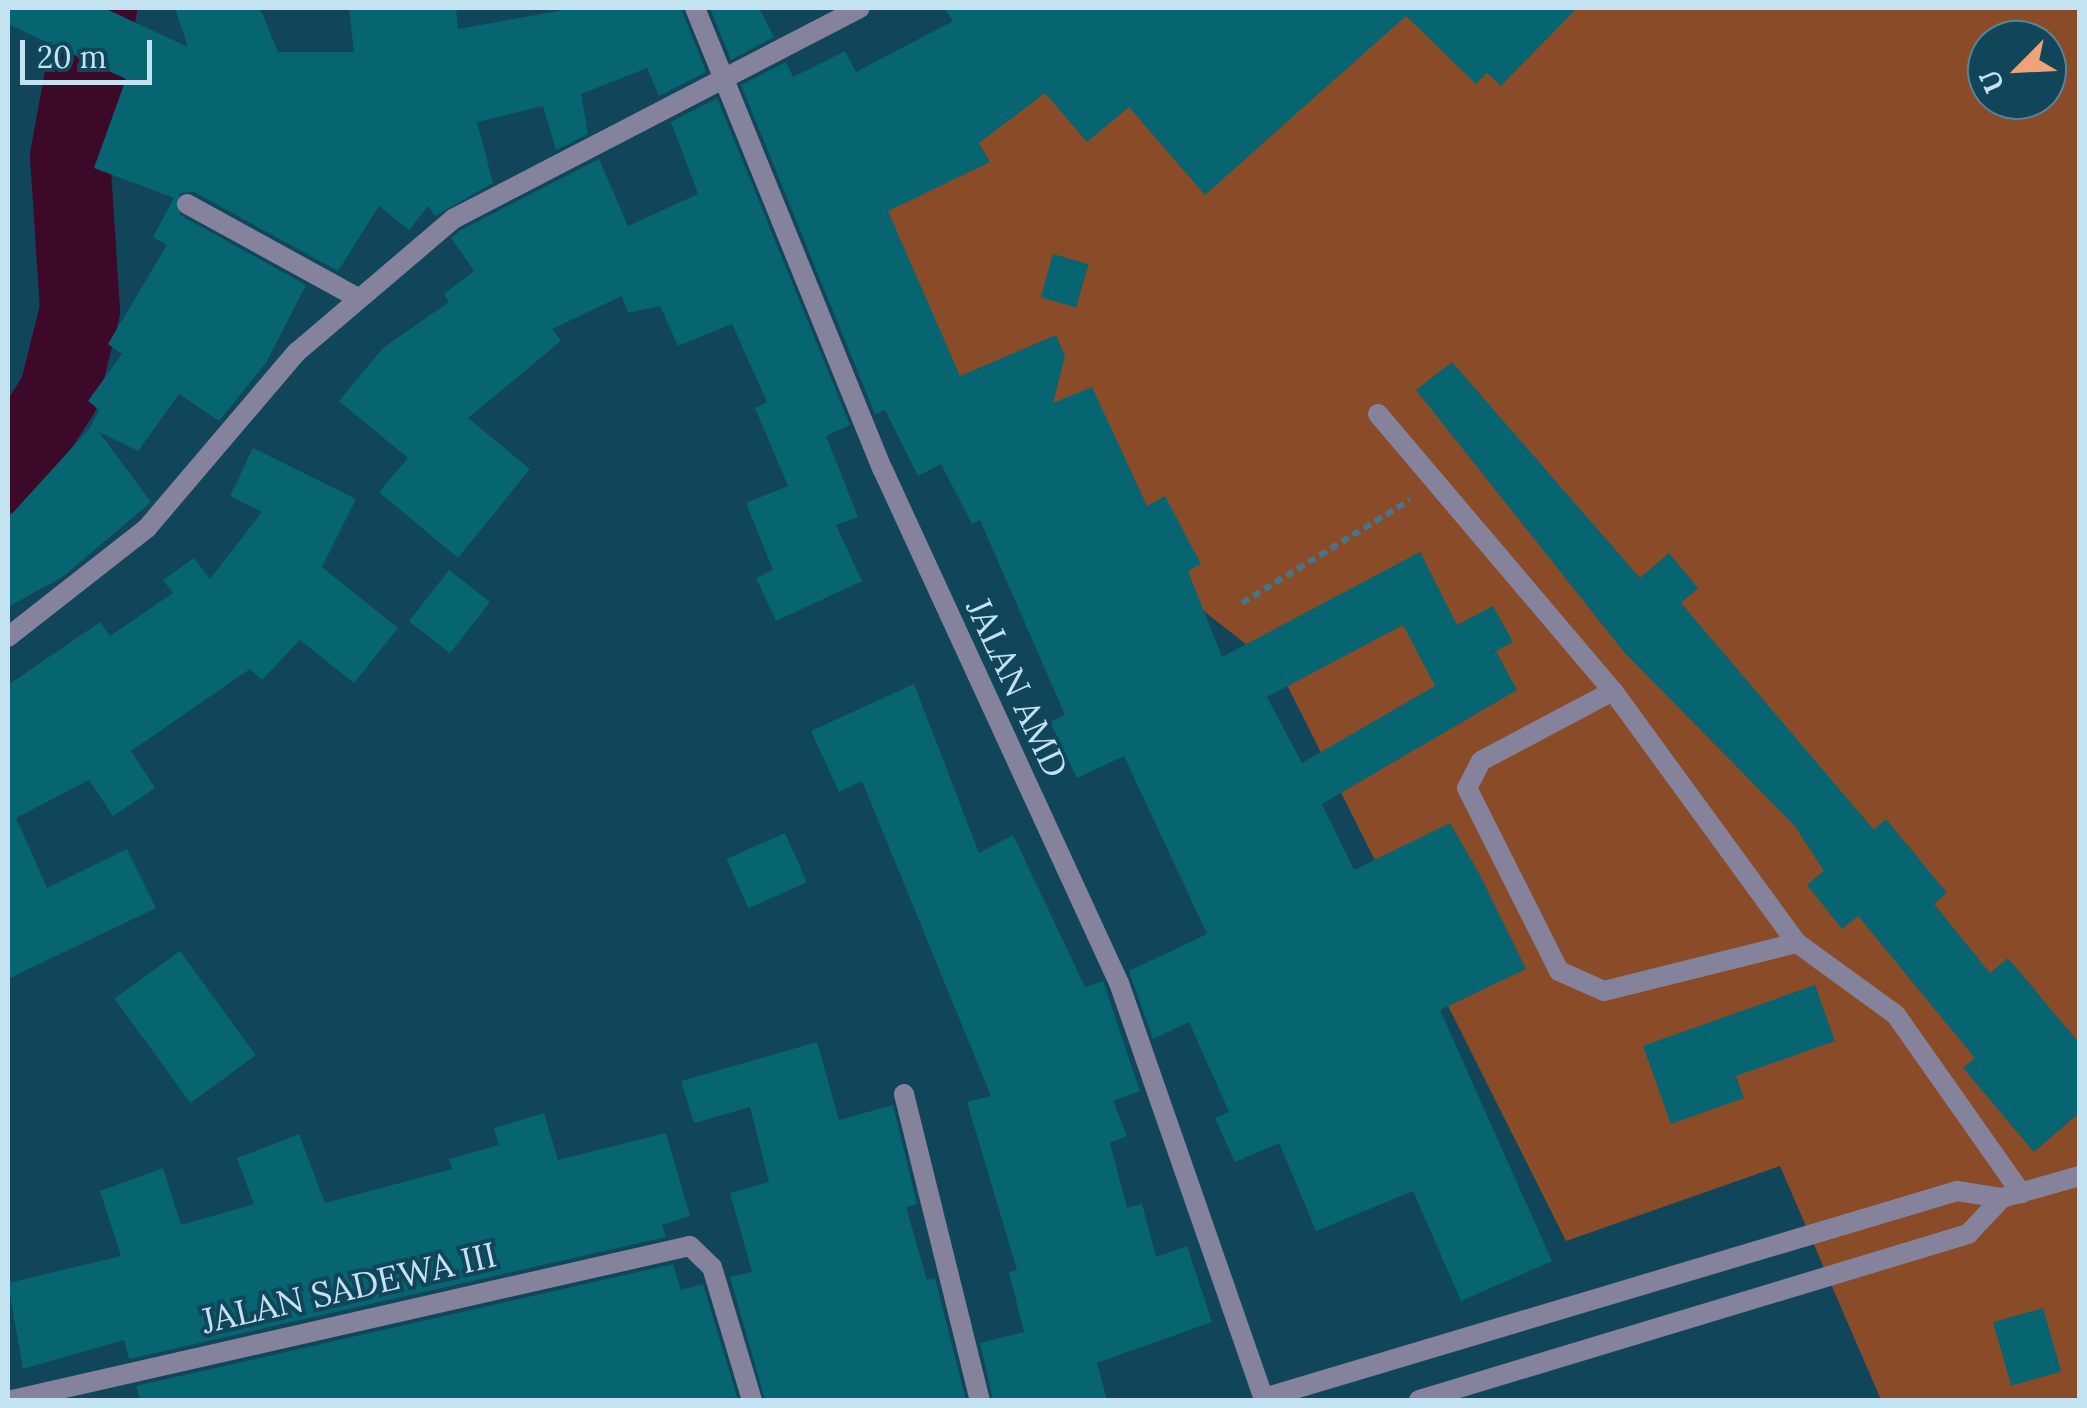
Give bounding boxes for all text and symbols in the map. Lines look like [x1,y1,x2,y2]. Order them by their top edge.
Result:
scale bar [25,20,158,82]
north arrow [1967,20,2067,120]
text: 20 m [37,38,106,76]
text: U [1971,64,2012,98]
street label: JALAN AMD [957,592,1077,784]
street label: JALAN SADEWA III [197,1234,501,1342]

